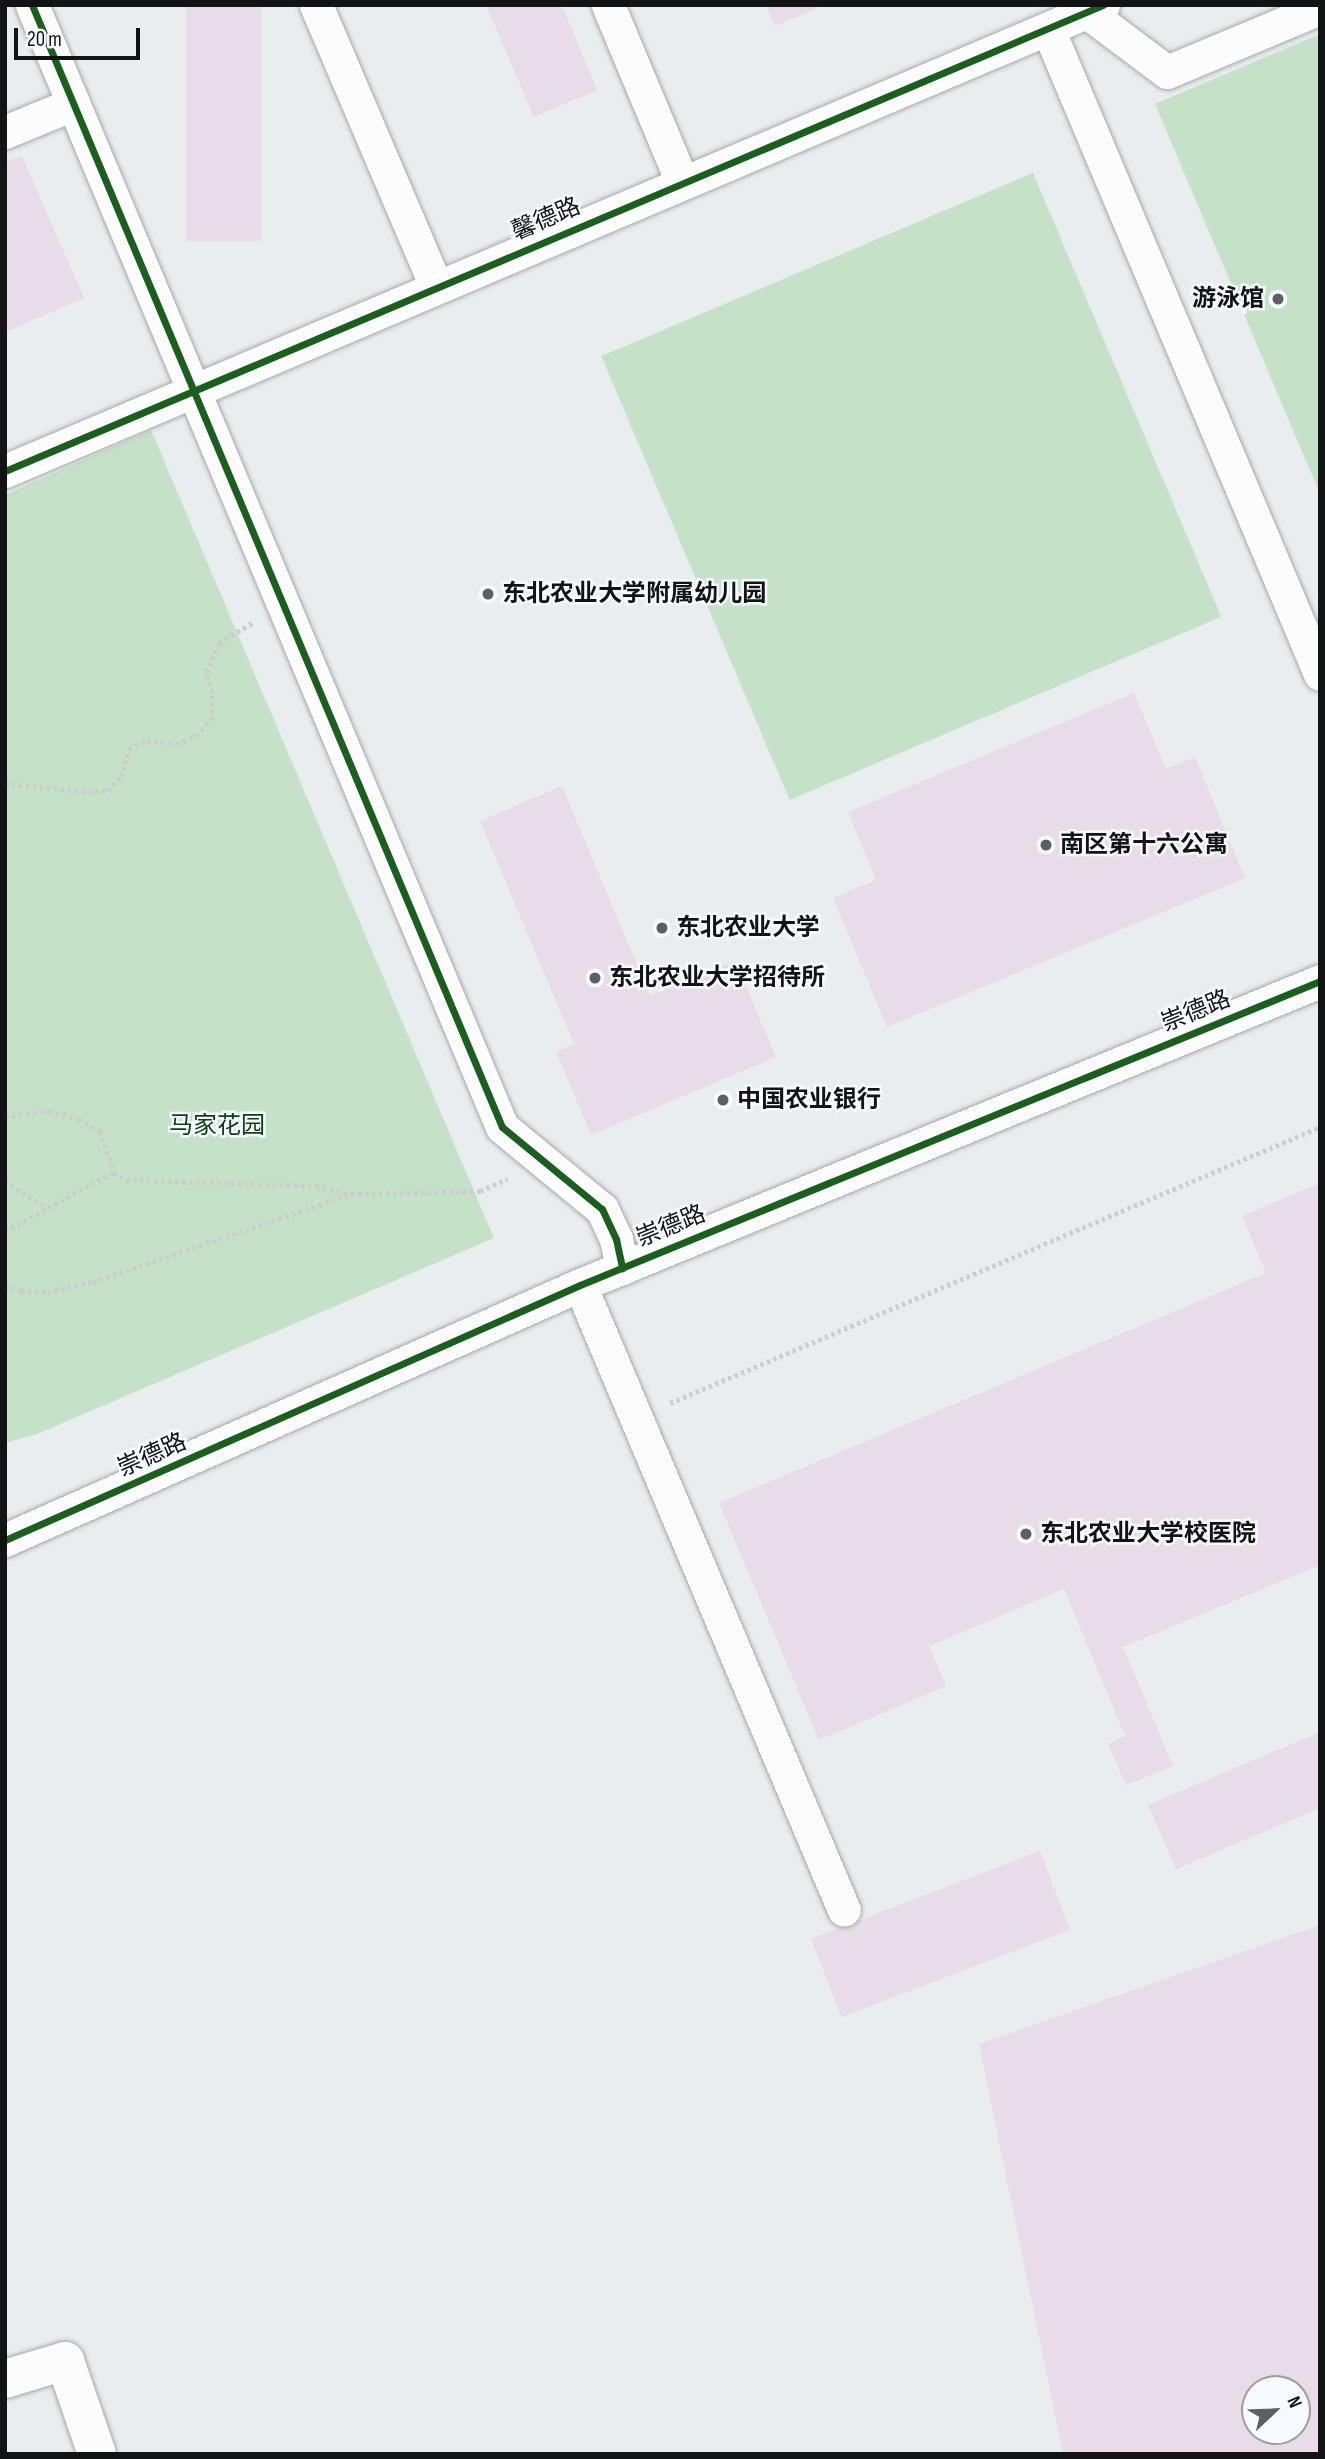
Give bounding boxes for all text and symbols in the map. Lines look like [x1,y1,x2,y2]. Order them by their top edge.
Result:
scale bar [18,14,144,58]
text: 20 m [27,27,62,52]
street label: 馨德路 [507,192,585,246]
place label: 游泳馆 [1192,285,1264,313]
marker: 游泳馆 [1270,291,1286,307]
place label: 东北农业大学附属幼儿园 [502,580,766,608]
marker: 东北农业大学附属幼儿园 [480,586,496,602]
place label: 南区第十六公寓 [1060,831,1228,859]
marker: 南区第十六公寓 [1038,837,1054,853]
place label: 东北农业大学 [676,914,820,942]
marker: 东北农业大学 [654,920,670,936]
place label: 东北农业大学招待所 [609,964,825,992]
marker: 东北农业大学招待所 [587,970,603,986]
street label: 崇德路 [1157,984,1235,1038]
place label: 中国农业银行 [737,1086,881,1114]
marker: 中国农业银行 [715,1092,731,1108]
park label: 马家花园 [169,1112,265,1140]
street label: 崇德路 [632,1199,710,1253]
street label: 崇德路 [113,1427,191,1483]
place label: 东北农业大学校医院 [1040,1520,1256,1548]
marker: 东北农业大学校医院 [1018,1526,1034,1542]
north arrow [1241,2375,1311,2445]
text: N [1281,2393,1307,2412]

